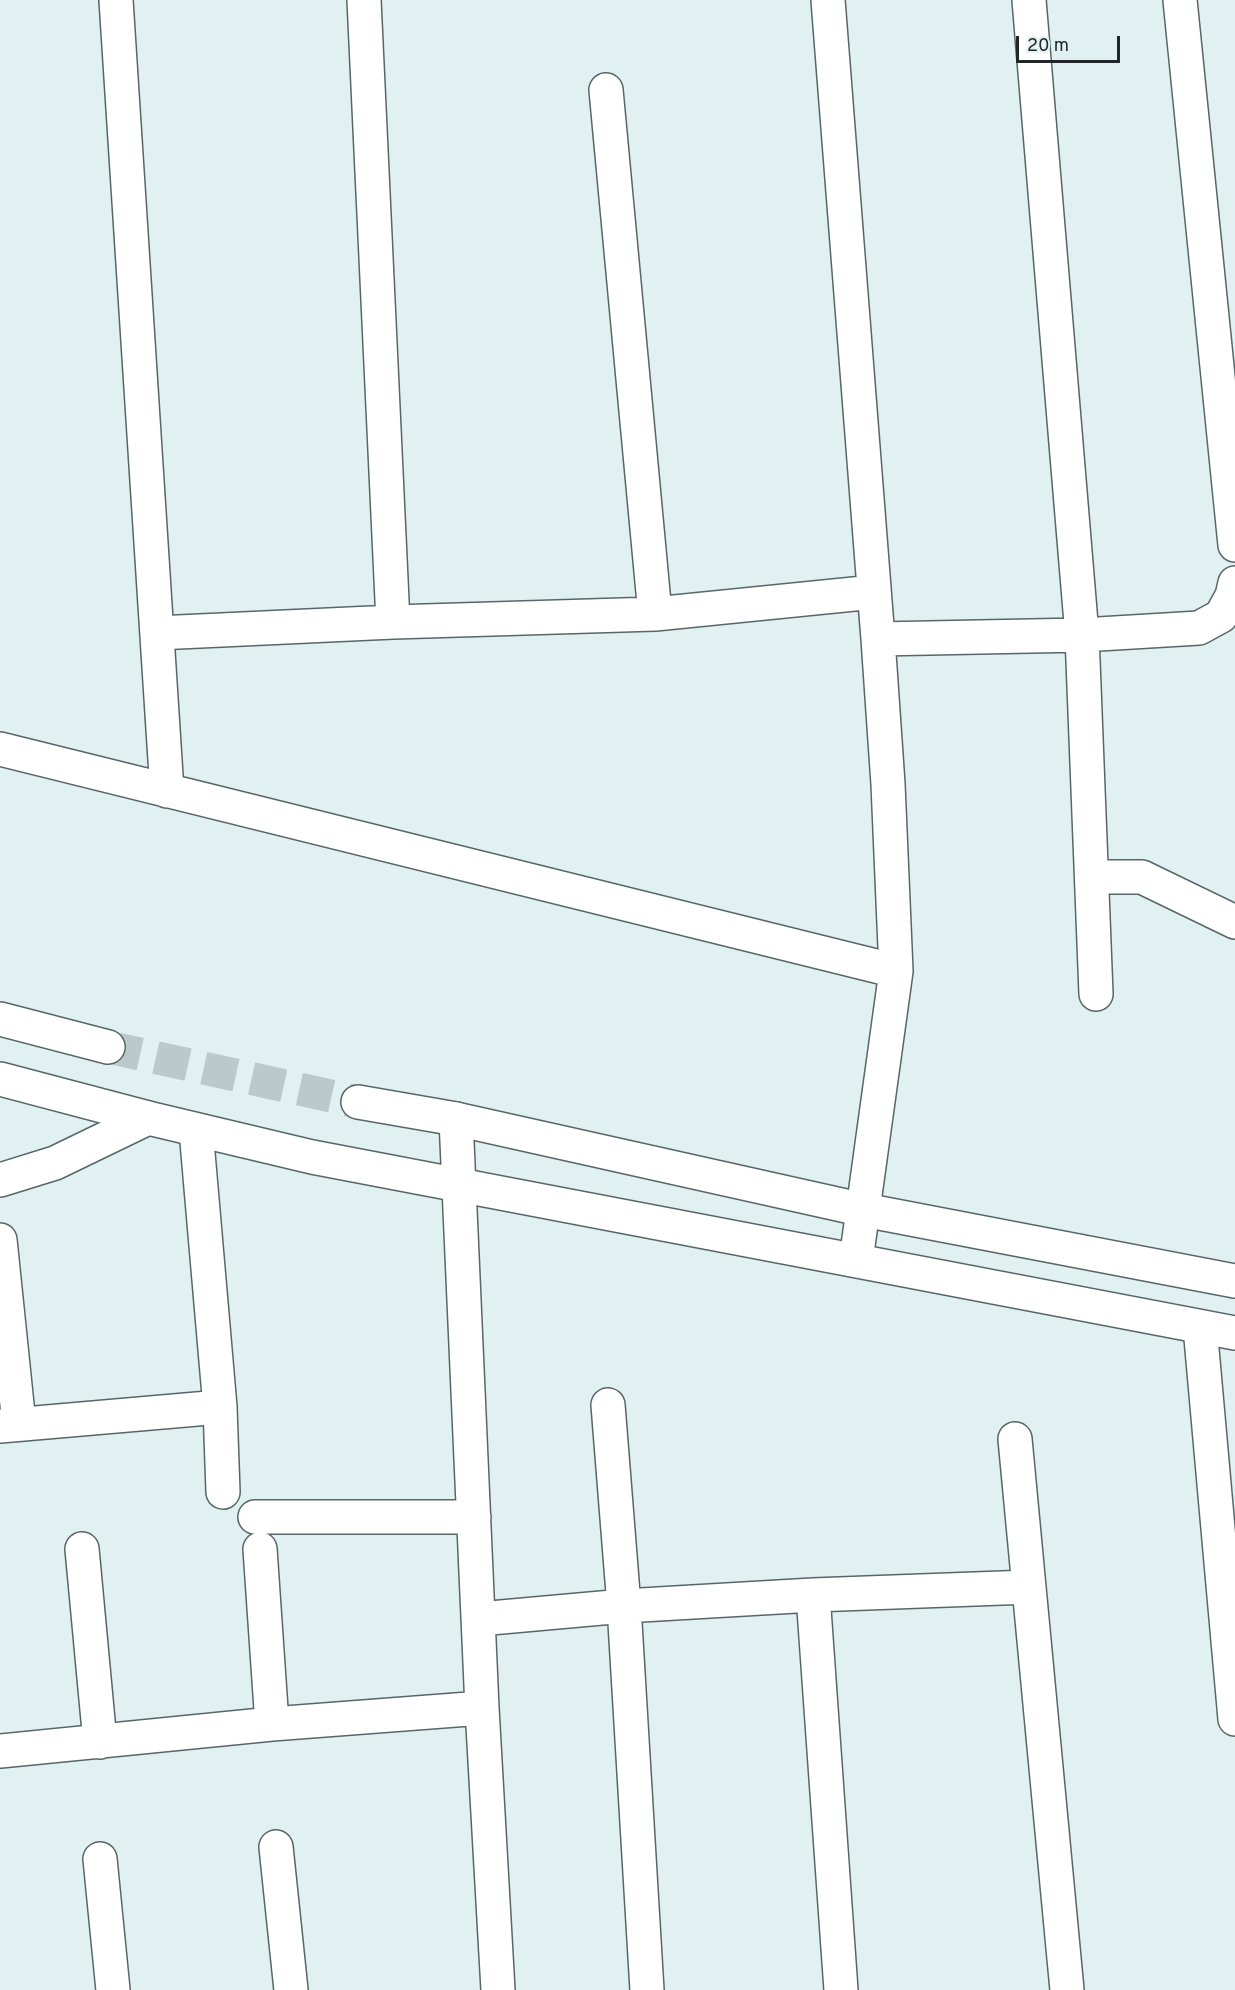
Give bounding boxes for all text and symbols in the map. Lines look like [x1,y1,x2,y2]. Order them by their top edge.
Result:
scale bar [1019,24,1122,62]
text: 20 m [1027,35,1069,58]

